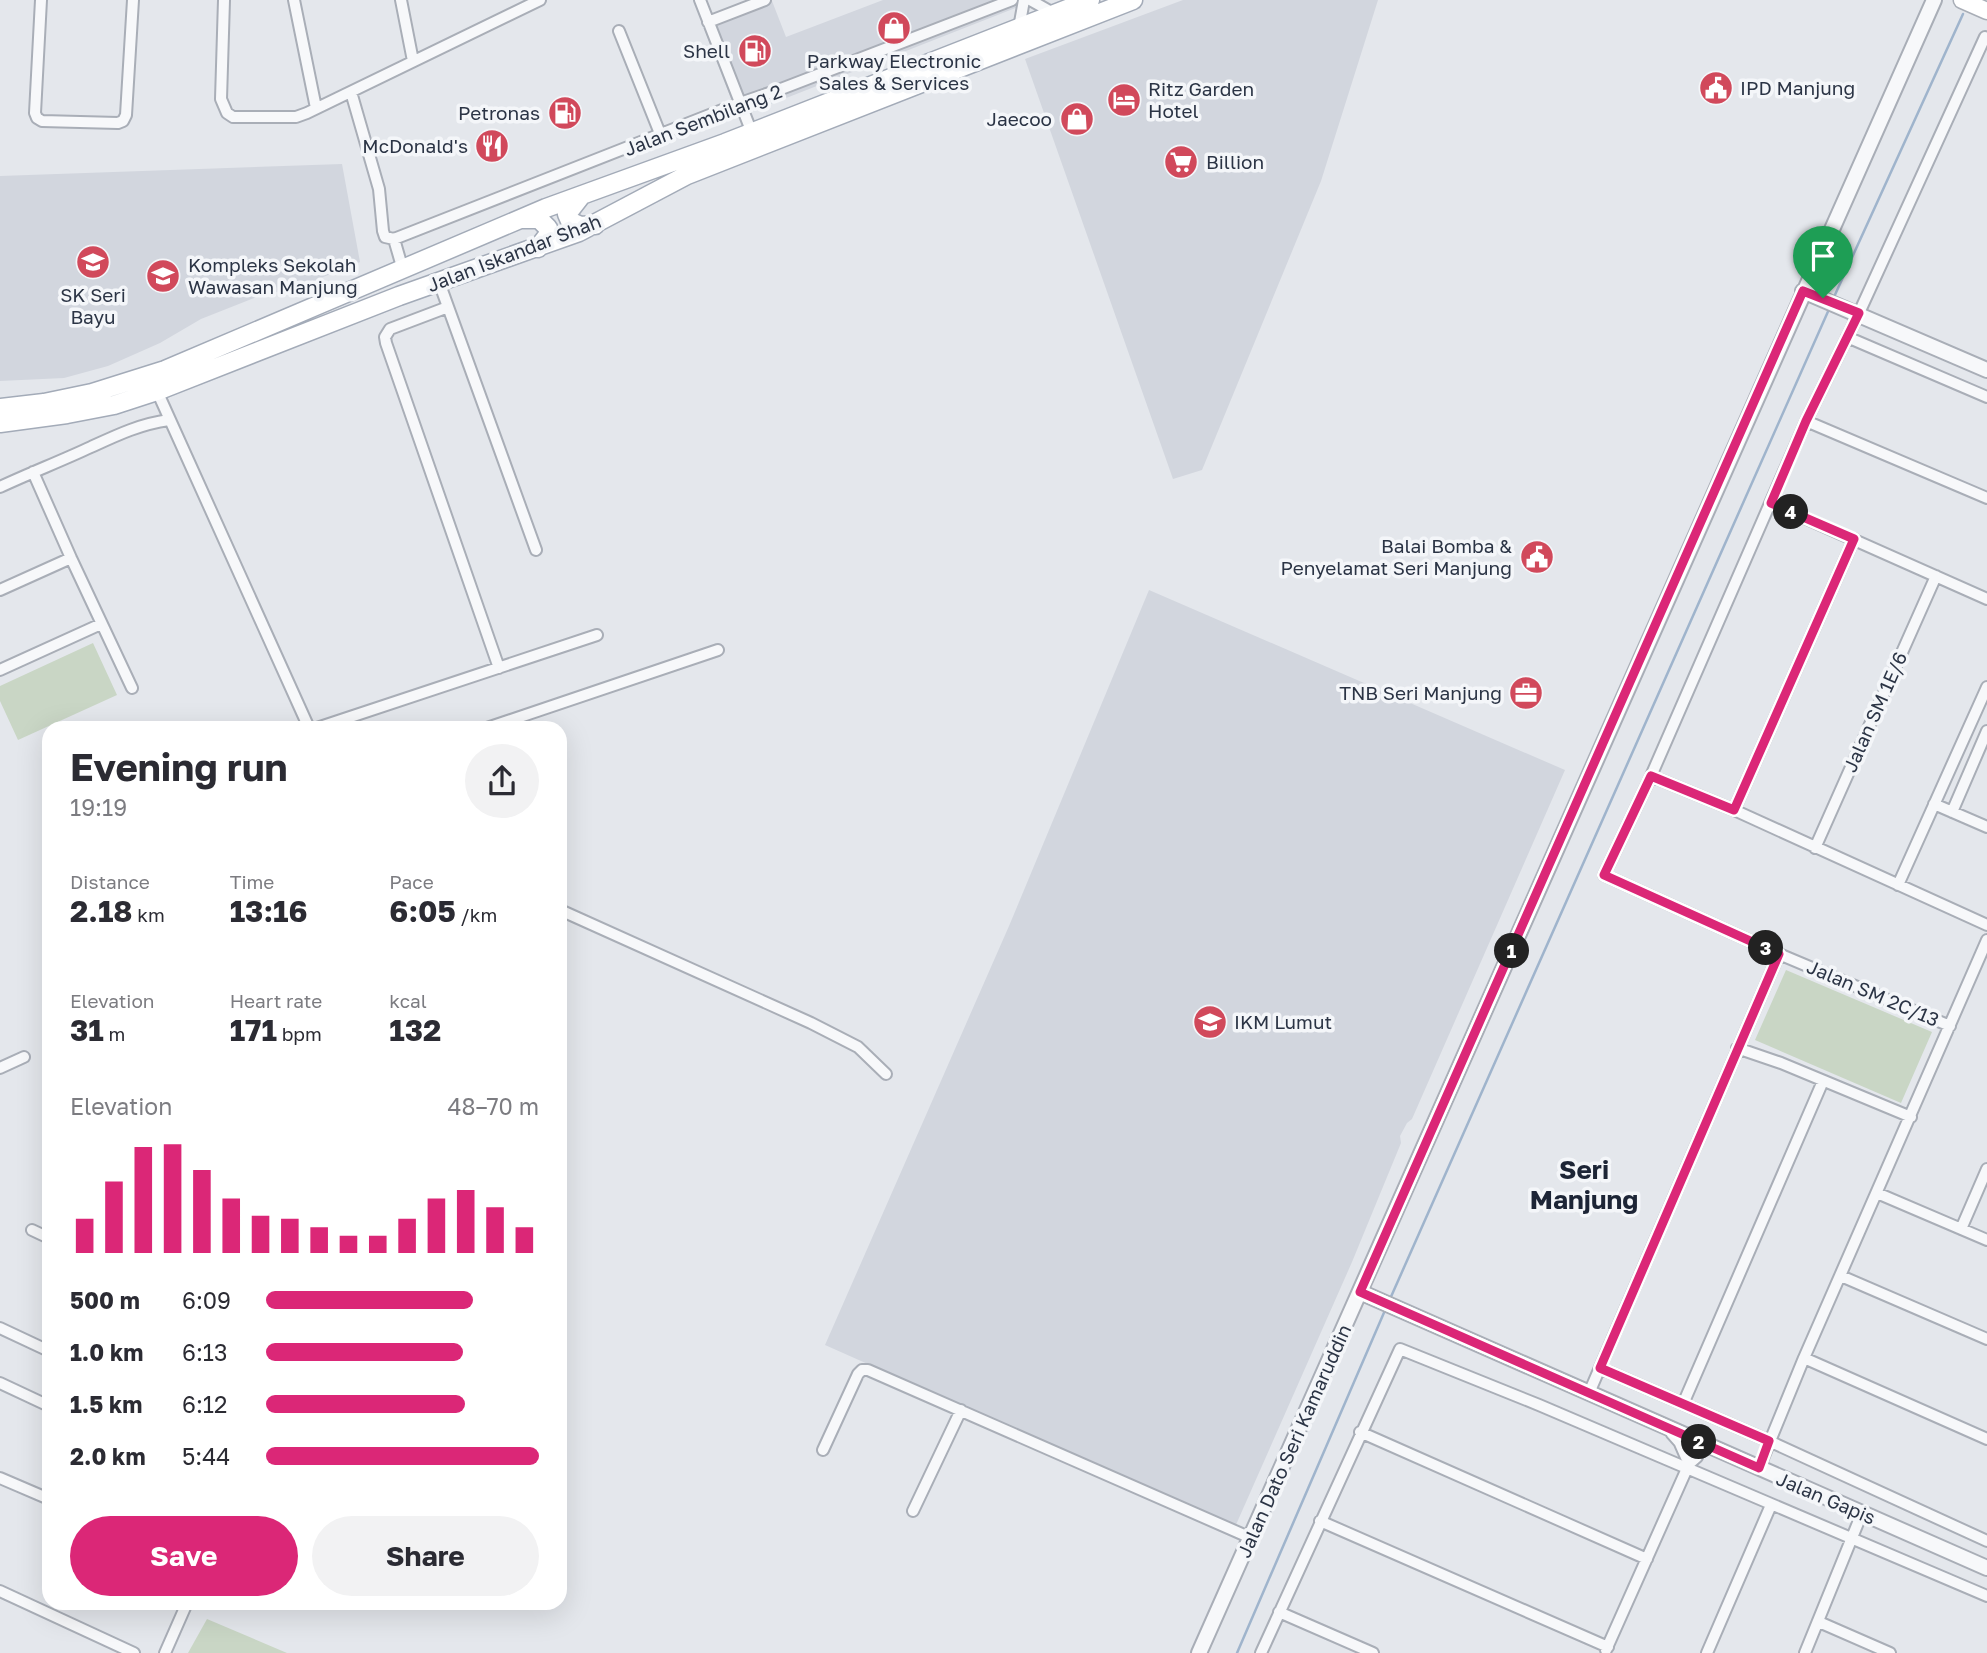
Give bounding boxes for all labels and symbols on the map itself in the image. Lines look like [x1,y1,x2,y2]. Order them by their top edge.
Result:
shop icon: Parkway Electronic Sales & Services [875,9,913,47]
fuel station icon: Shell [736,32,774,70]
place label: Shell [683,39,730,62]
place label: Parkway Electronic Sales & Services [807,49,981,94]
public building icon: IPD Manjung [1697,69,1735,107]
place label: IPD Manjung [1740,76,1855,99]
place label: Ritz Garden Hotel [1148,77,1254,122]
street label: Jalan Sembilang 2 [621,79,785,160]
hotel icon: Ritz Garden Hotel [1105,81,1143,119]
fuel station icon: Petronas [546,94,584,132]
shop icon: Jaecoo [1058,100,1096,138]
place label: Petronas [458,101,540,124]
place label: Jaecoo [987,107,1052,130]
restaurant icon: McDonald's [473,127,511,165]
place label: McDonald's [362,134,468,157]
supermarket icon: Billion [1162,143,1200,181]
place label: Billion [1206,150,1264,173]
street label: Jalan Iskandar Shah [424,209,604,296]
pin [1793,226,1853,298]
school or university icon: SK Seri Bayu [74,243,112,281]
place label: Kompleks Sekolah Wawasan Manjung [188,253,358,298]
school or university icon: Kompleks Sekolah Wawasan Manjung [144,257,182,295]
place label: SK Seri Bayu [60,283,126,328]
pin: 4 [1774,494,1809,530]
place label: Balai Bomba & Penyelamat Seri Manjung [1280,534,1512,579]
public building icon: Balai Bomba & Penyelamat Seri Manjung [1518,538,1556,576]
street label: Jalan SM 1E/6 [1838,648,1911,775]
office icon: TNB Seri Manjung [1507,674,1545,712]
place label: TNB Seri Manjung [1339,681,1502,704]
pin: 3 [1748,930,1784,965]
pin: 1 [1494,934,1530,968]
street label: Jalan SM 2C/13 [1804,954,1943,1031]
school or university icon: IKM Lumut [1191,1003,1229,1041]
place label: IKM Lumut [1234,1010,1332,1033]
district label: Seri Manjung [1530,1154,1638,1215]
street label: Jalan Dato Seri Kamaruddin [1232,1321,1355,1561]
pin: 2 [1682,1424,1716,1460]
street label: Jalan Gapis [1773,1466,1879,1529]

